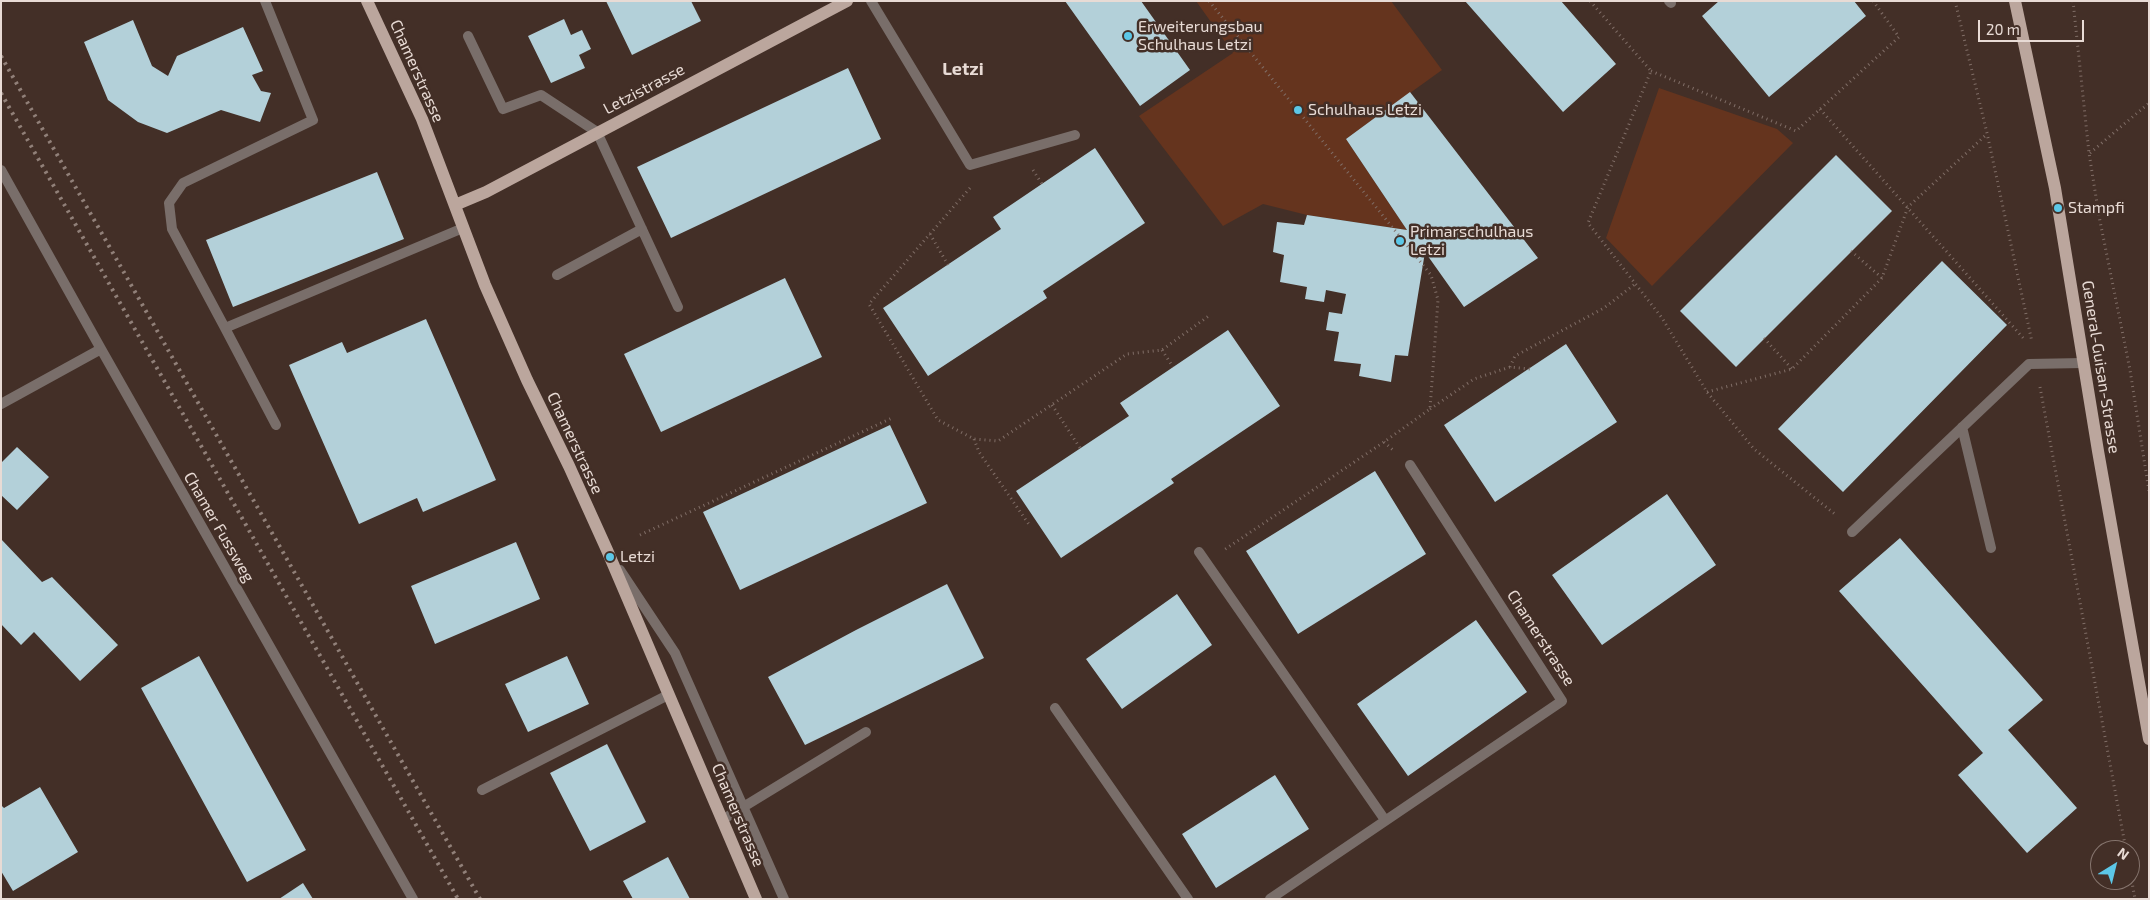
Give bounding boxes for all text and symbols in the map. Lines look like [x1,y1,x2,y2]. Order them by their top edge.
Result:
scale bar [1980,10,2086,42]
street label: Chamerstrasse [386,17,448,125]
place label: Erweiterungsbau Schulhaus Letzi [1138,17,1263,55]
text: 20 m [1986,20,2020,38]
marker: Erweiterungsbau Schulhaus Letzi [1122,30,1134,42]
district label: Letzi [942,58,984,80]
street label: Letzistrasse [600,60,688,118]
place label: Schulhaus Letzi [1308,100,1422,120]
marker: Schulhaus Letzi [1292,104,1304,116]
place label: Stampfi [2068,198,2125,218]
marker: Stampfi [2052,202,2064,214]
place label: Primarschulhaus Letzi [1410,222,1533,260]
marker: Primarschulhaus Letzi [1394,235,1406,247]
street label: General-Guisan-Strasse [2078,279,2124,455]
street label: Chamerstrasse [543,389,607,497]
street label: Chamer Fussweg [180,468,258,586]
place label: Letzi [620,547,655,567]
marker: Letzi [604,551,616,563]
street label: Chamerstrasse [1503,586,1579,690]
street label: Chamerstrasse [708,760,768,870]
north arrow [2090,840,2140,890]
text: N [2114,843,2133,863]

